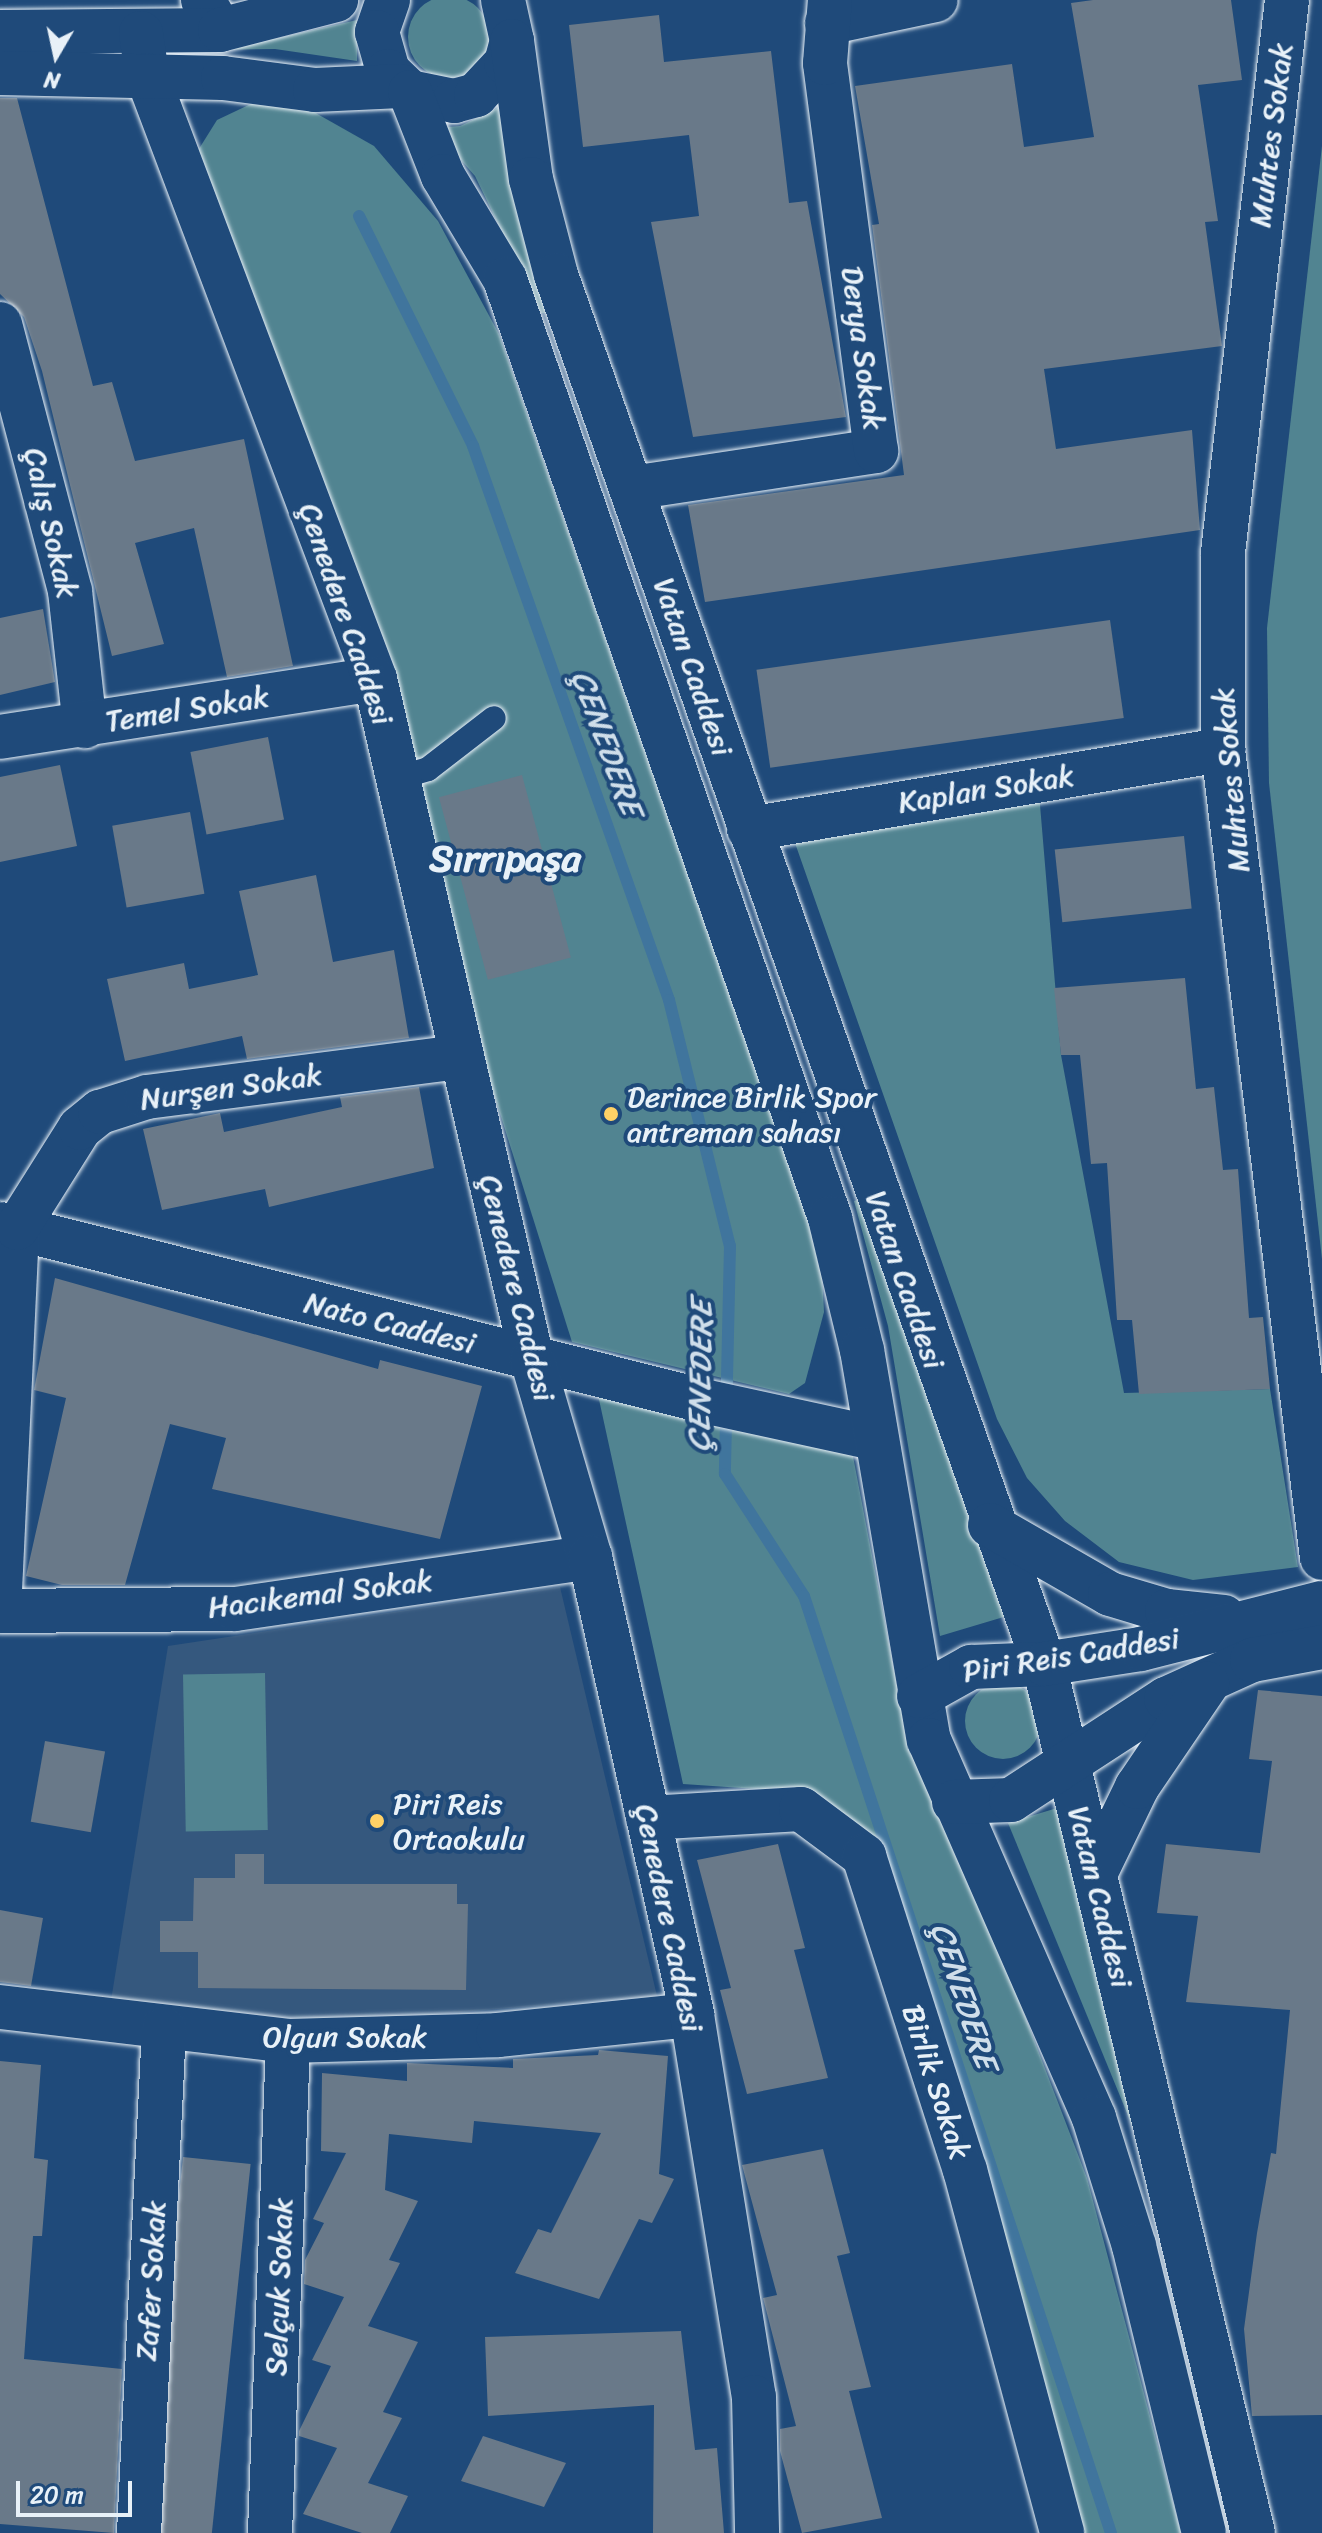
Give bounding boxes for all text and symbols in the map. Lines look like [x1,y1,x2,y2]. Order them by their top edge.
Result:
north arrow [16,16,96,96]
street label: Muhtes Sokak [1242,41,1300,229]
text: N [42,60,63,101]
street label: Derya Sokak [834,264,892,432]
street label: Çalış Sokak [16,444,86,602]
street label: Çenedere Caddesi [291,498,401,730]
street label: Vatan Caddesi [646,574,740,760]
water label: ÇENEDERE [562,665,650,821]
street label: Temel Sokak [103,678,271,740]
street label: Muhtes Sokak [1205,686,1257,874]
street label: Kaplan Sokak [895,757,1077,821]
district label: Sırrıpaşa [429,836,581,882]
street label: Nurşen Sokak [138,1056,324,1118]
place label: Derince Birlik Spor antreman sahası [627,1079,877,1150]
marker: Derince Birlik Spor antreman sahası [602,1105,620,1123]
street label: Çenedere Caddesi [471,1171,563,1405]
street label: Vatan Caddesi [858,1187,952,1373]
street label: Nato Caddesi [302,1285,478,1361]
water label: ÇENEDERE [680,1300,722,1452]
street label: Hacıkemal Sokak [205,1562,435,1626]
street label: Piri Reis Caddesi [960,1620,1182,1690]
place label: Piri Reis Ortaokulu [393,1786,525,1856]
street label: Çenedere Caddesi [627,1800,711,2036]
street label: Vatan Caddesi [1060,1803,1140,1991]
marker: Piri Reis Ortaokulu [368,1812,386,1830]
water label: ÇENEDERE [921,1918,1005,2074]
street label: Birlik Sokak [894,2000,978,2164]
street label: Olgun Sokak [263,2019,427,2055]
street label: Selçuk Sokak [258,2197,300,2377]
street label: Zafer Sokak [129,2200,173,2362]
scale bar [20,2465,136,2515]
text: 20 m [30,2474,84,2516]

